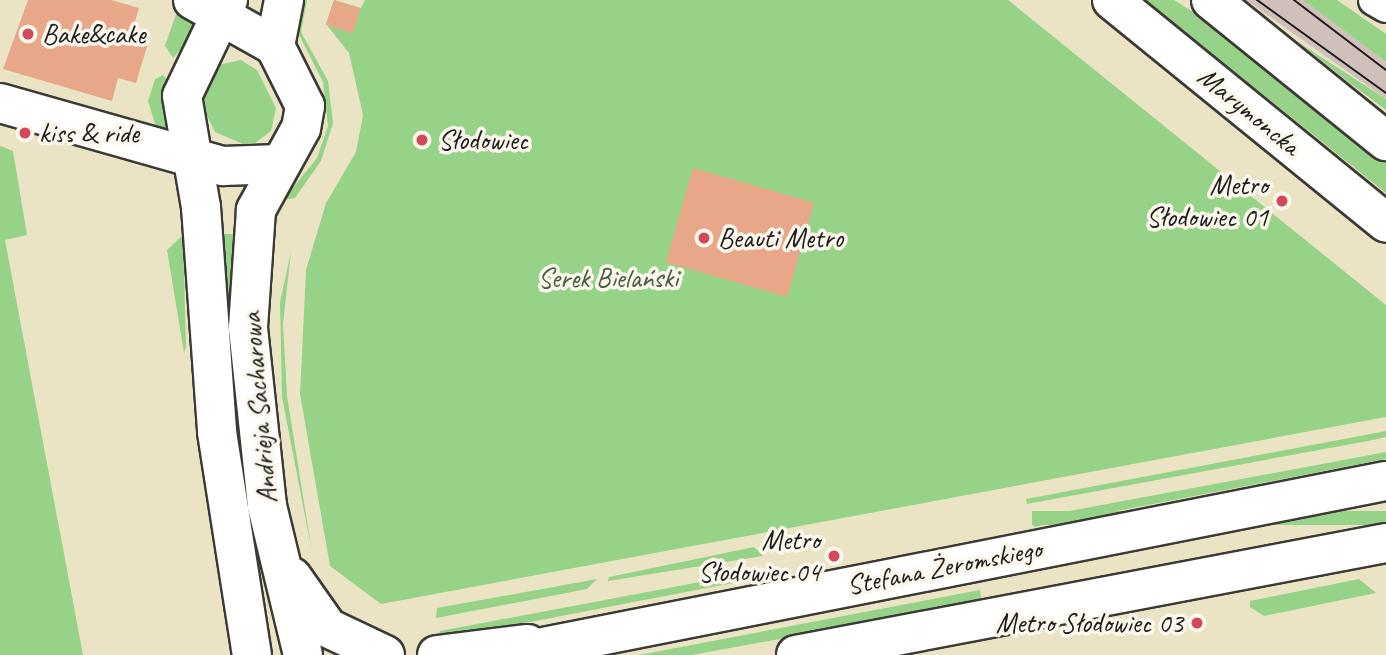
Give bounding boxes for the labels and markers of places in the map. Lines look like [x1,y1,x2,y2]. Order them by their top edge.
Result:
place label: Bake&cake [42,17,145,51]
marker: Bake&cake [20,26,36,42]
place label: kiss & ride [39,116,139,150]
place label: Słodowiec [438,123,528,157]
marker: kiss & ride [17,125,33,141]
marker: Słodowiec [412,130,432,150]
place label: Metro Słodowiec 01 [1146,168,1268,234]
marker: Metro Słodowiec 01 [1274,193,1290,209]
place label: Beauti Metro [718,221,843,255]
marker: Beauti Metro [696,230,712,246]
place label: Metro Słodowiec 04 [698,523,820,589]
marker: Metro Słodowiec 04 [826,548,842,564]
place label: Metro Słodowiec 03 [996,606,1183,640]
marker: Metro Słodowiec 03 [1189,615,1205,631]

